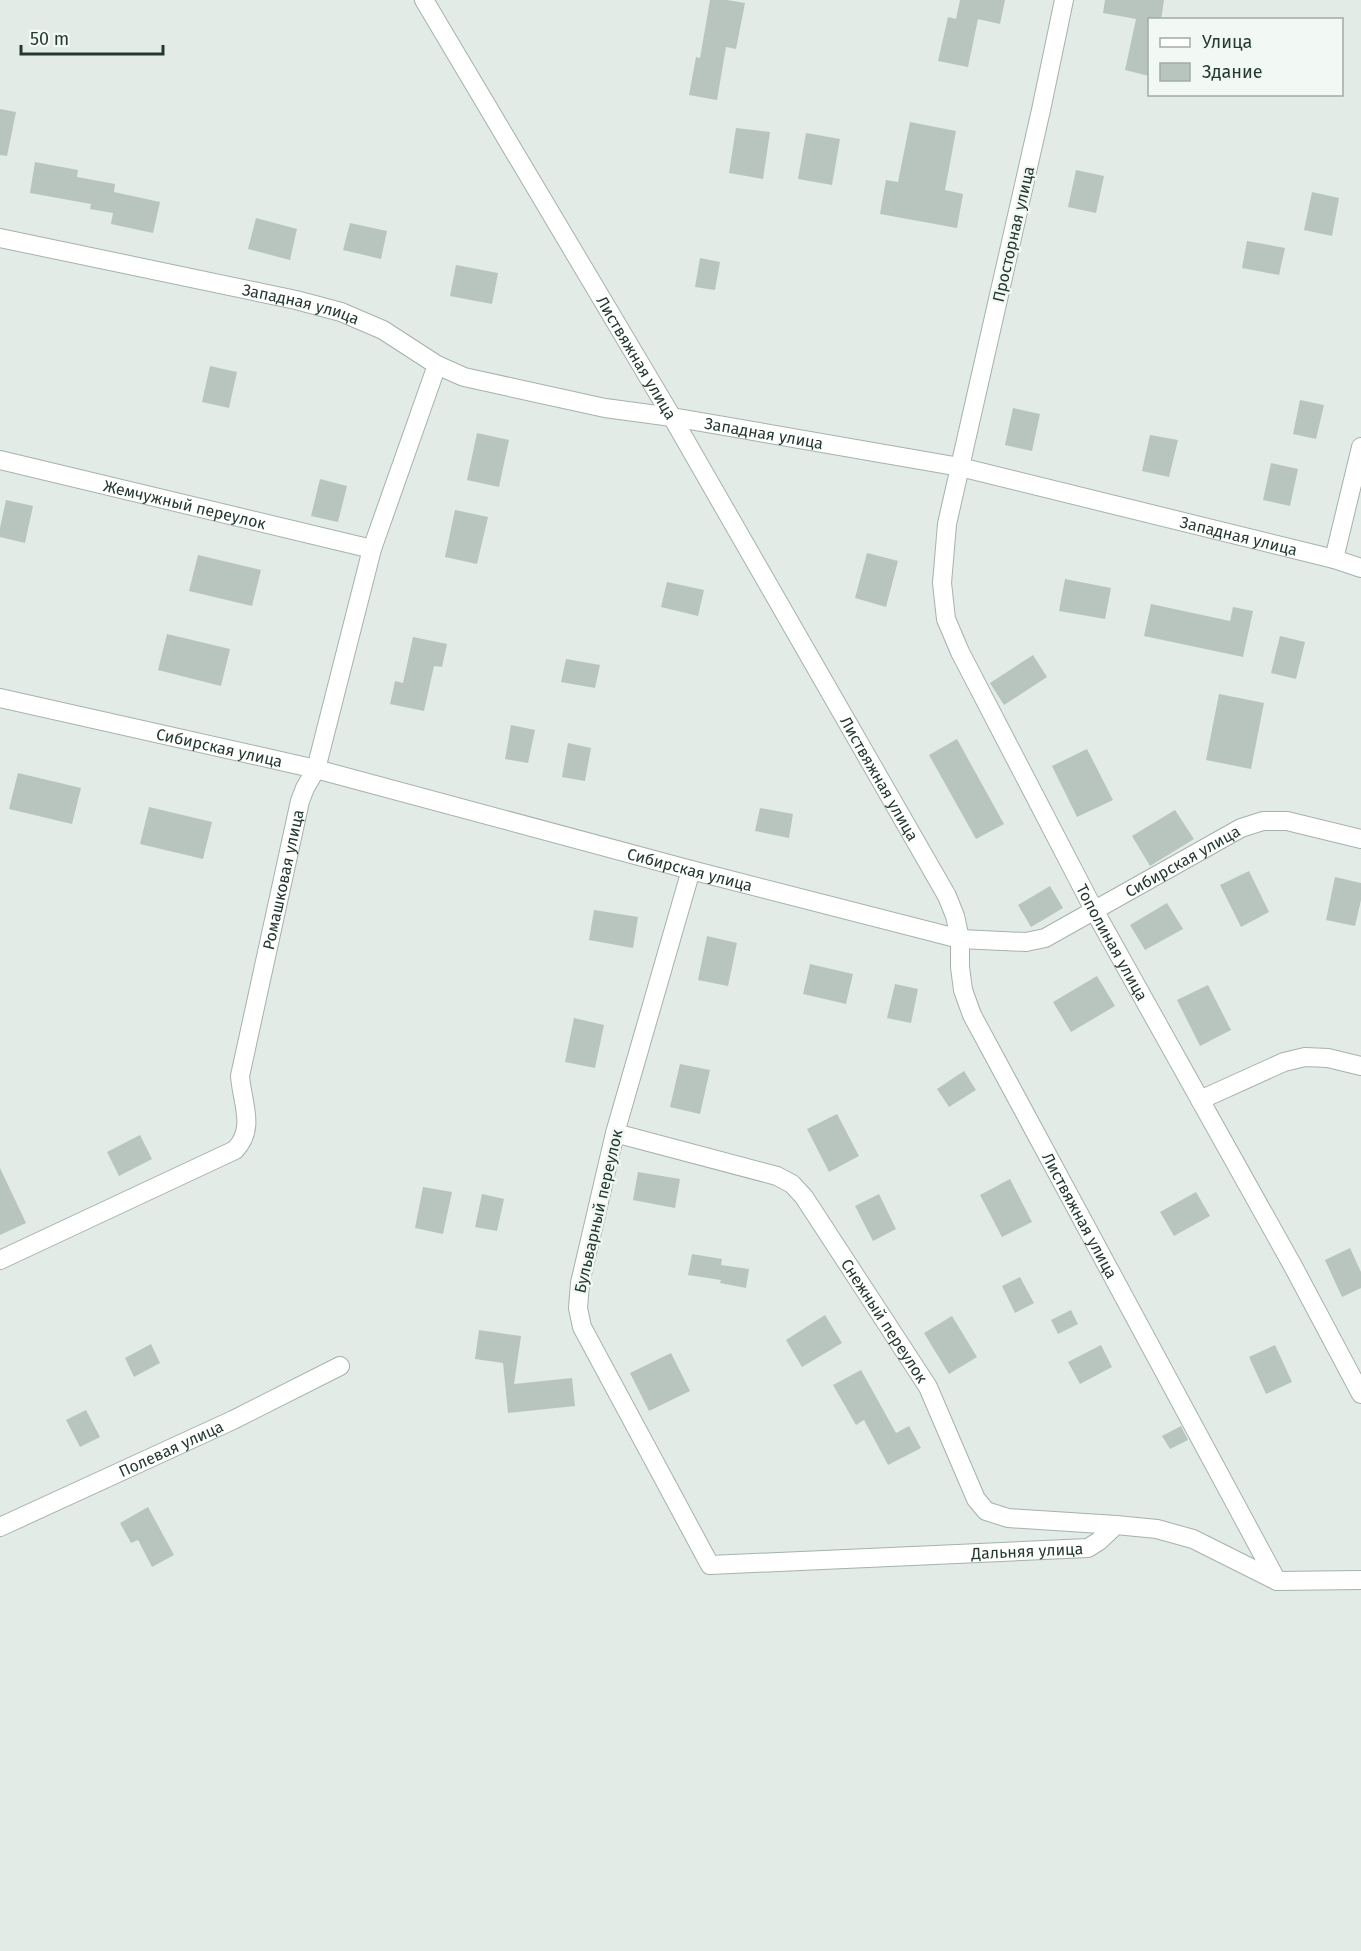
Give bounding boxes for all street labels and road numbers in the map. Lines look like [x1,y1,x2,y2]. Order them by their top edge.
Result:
street label: Просторная улица [989,164,1038,304]
street label: Западная улица [241,280,362,329]
street label: Листвяжная улица [592,293,680,423]
street label: Западная улица [703,414,825,453]
street label: Жемчужный переулок [101,476,269,533]
street label: Западная улица [1178,513,1299,560]
street label: Листвяжная улица [836,713,922,844]
street label: Сибирская улица [154,724,284,771]
street label: Ромашковая улица [259,808,308,952]
street label: Сибирская улица [1122,821,1243,901]
street label: Сибирская улица [625,844,754,895]
street label: Тополиная улица [1072,881,1152,1004]
street label: Бульварный переулок [570,1127,627,1295]
street label: Листвяжная улица [1038,1149,1121,1282]
street label: Снежный переулок [837,1255,932,1387]
street label: Полевая улица [116,1417,226,1481]
street label: Дальняя улица [970,1539,1084,1563]

